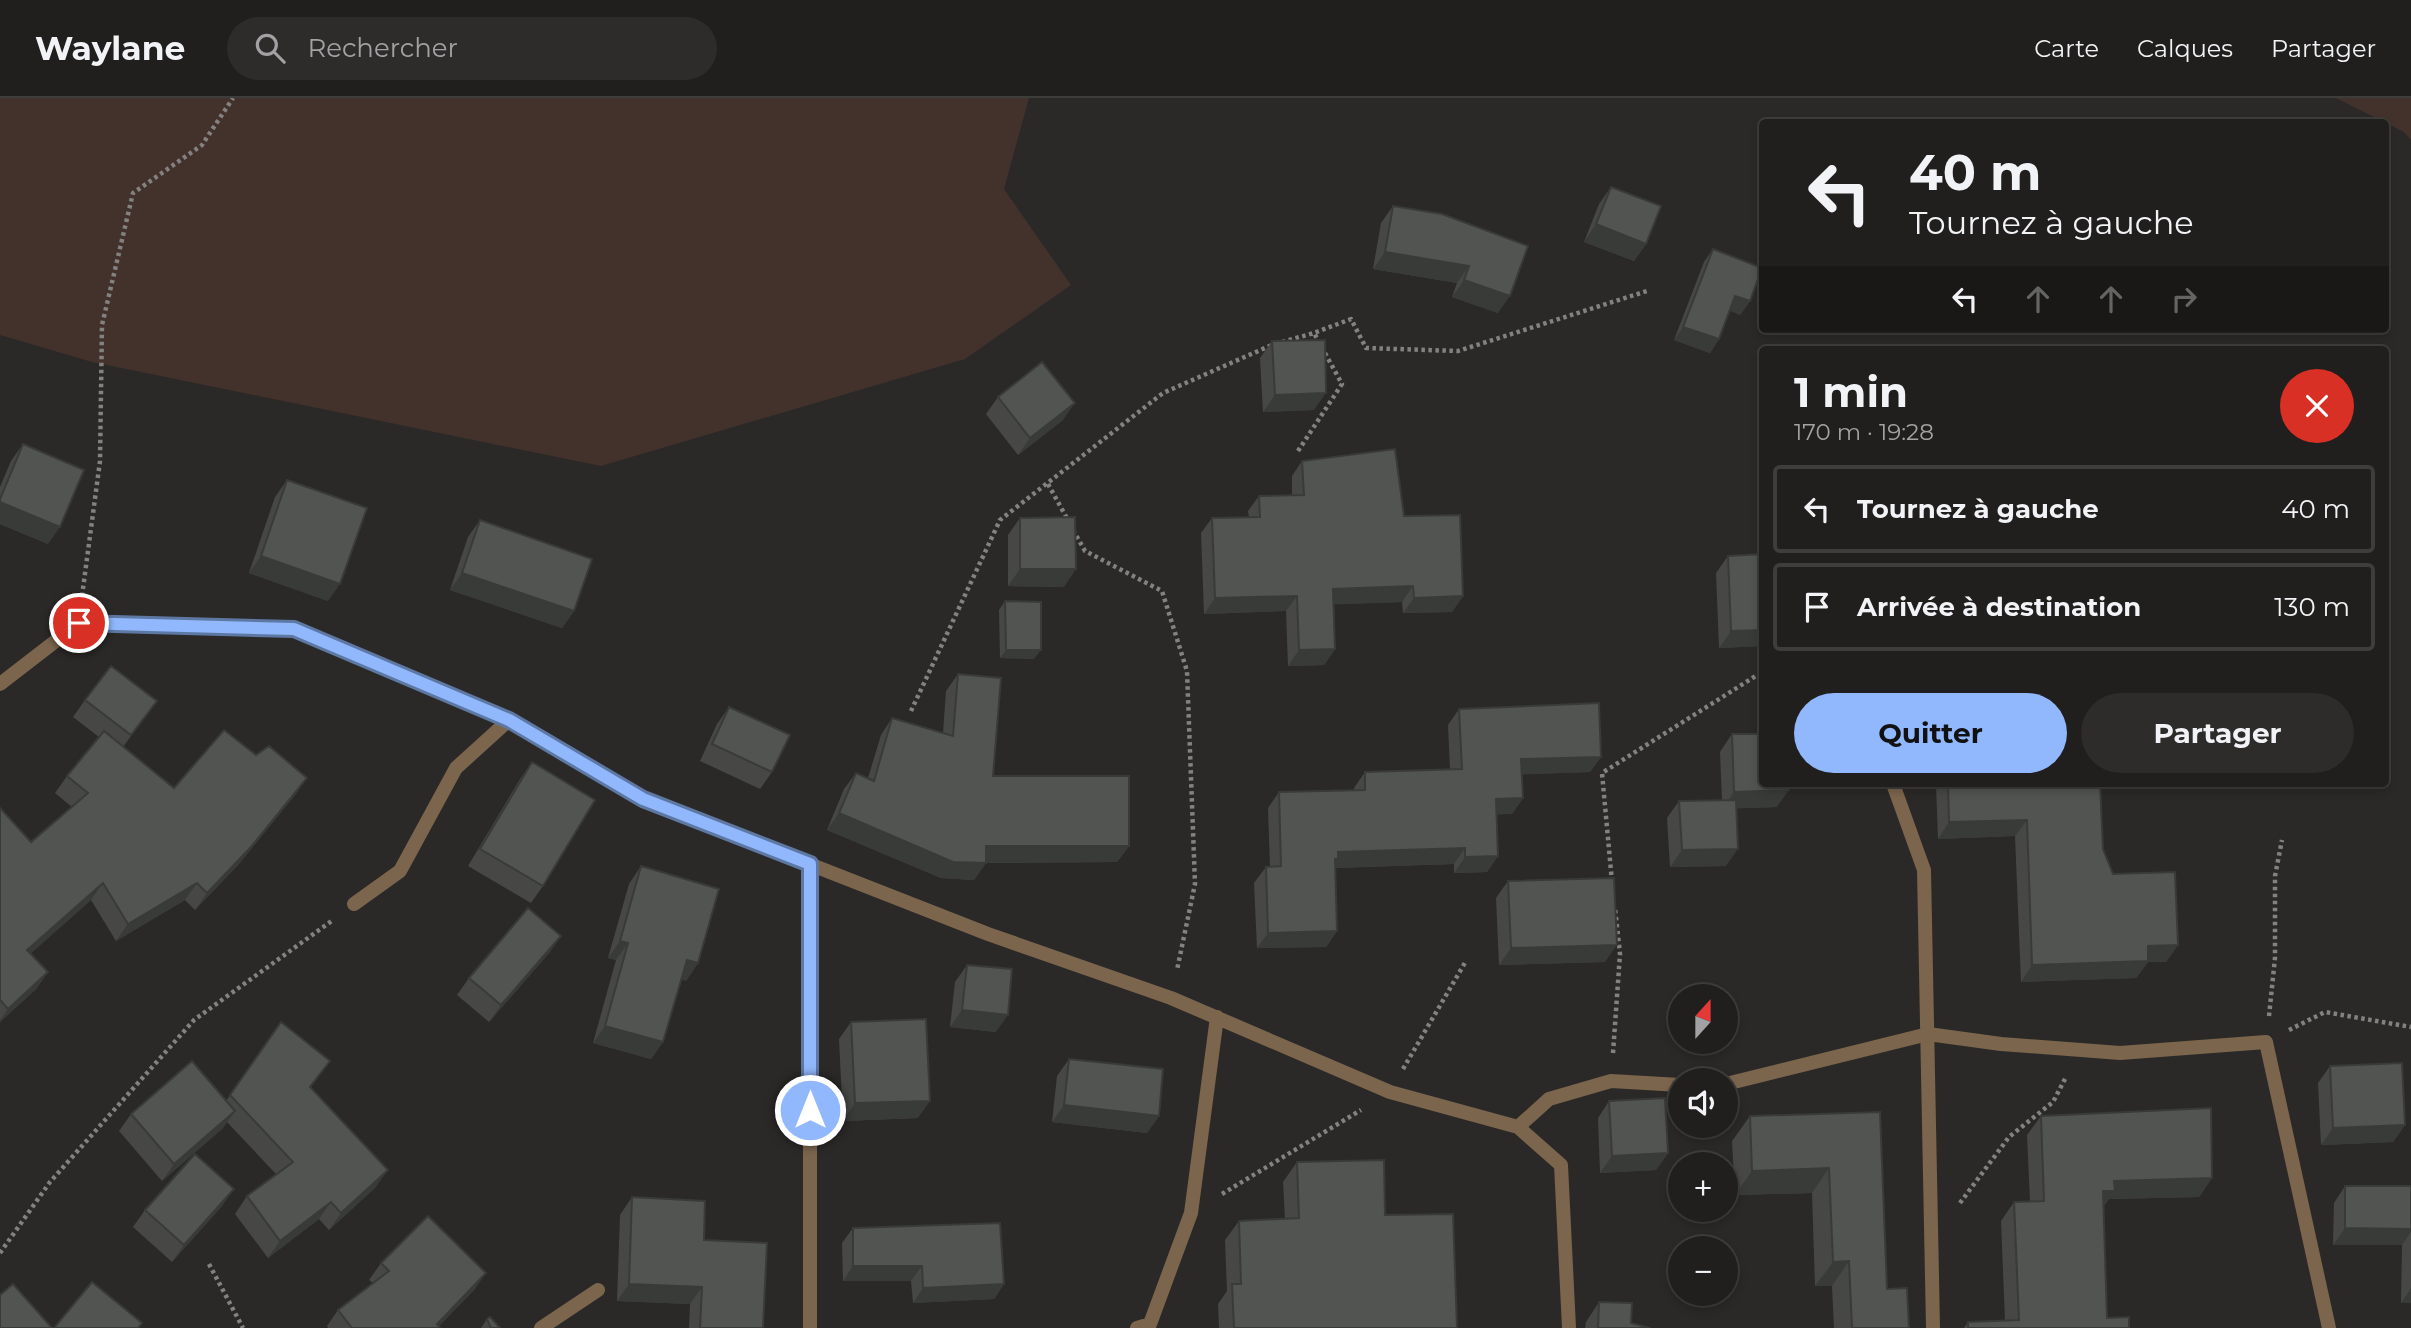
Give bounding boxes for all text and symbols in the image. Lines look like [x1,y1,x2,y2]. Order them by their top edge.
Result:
search box [227,17,717,80]
text: Waylane [35,28,185,68]
icon: search [251,29,289,67]
text: Rechercher [307,32,458,64]
text: Carte [2034,34,2099,63]
text: Calques [2137,34,2233,63]
text: Partager [2271,34,2376,63]
text: 40 m [1909,143,2041,202]
icon: left [1794,147,1885,238]
text: Tournez à gauche [1909,203,2194,242]
icon: left [1946,280,1984,318]
icon: ahead [2019,280,2057,318]
icon: ahead [2092,280,2130,318]
icon: right [2165,280,2203,318]
text: 1 min [1794,366,1908,418]
button: close [2280,369,2354,443]
text: 170 m · 19:28 [1794,418,1934,446]
icon: left [1798,490,1836,528]
text: Tournez à gauche [1857,493,2099,525]
text: 40 m [2281,493,2350,525]
icon: arrive [1798,588,1836,626]
text: Arrivée à destination [1857,591,2141,623]
text: 130 m [2274,591,2350,623]
pin [49,593,109,653]
icon: arrive [60,604,98,642]
button: Quitter [1794,693,2067,773]
button: Partager [2081,693,2354,773]
north arrow [1668,984,1738,1054]
map controls [1668,984,1738,1306]
button: sound [1668,1068,1738,1138]
position arrow [773,1073,847,1147]
button: + [1668,1152,1738,1222]
button: − [1668,1236,1738,1306]

